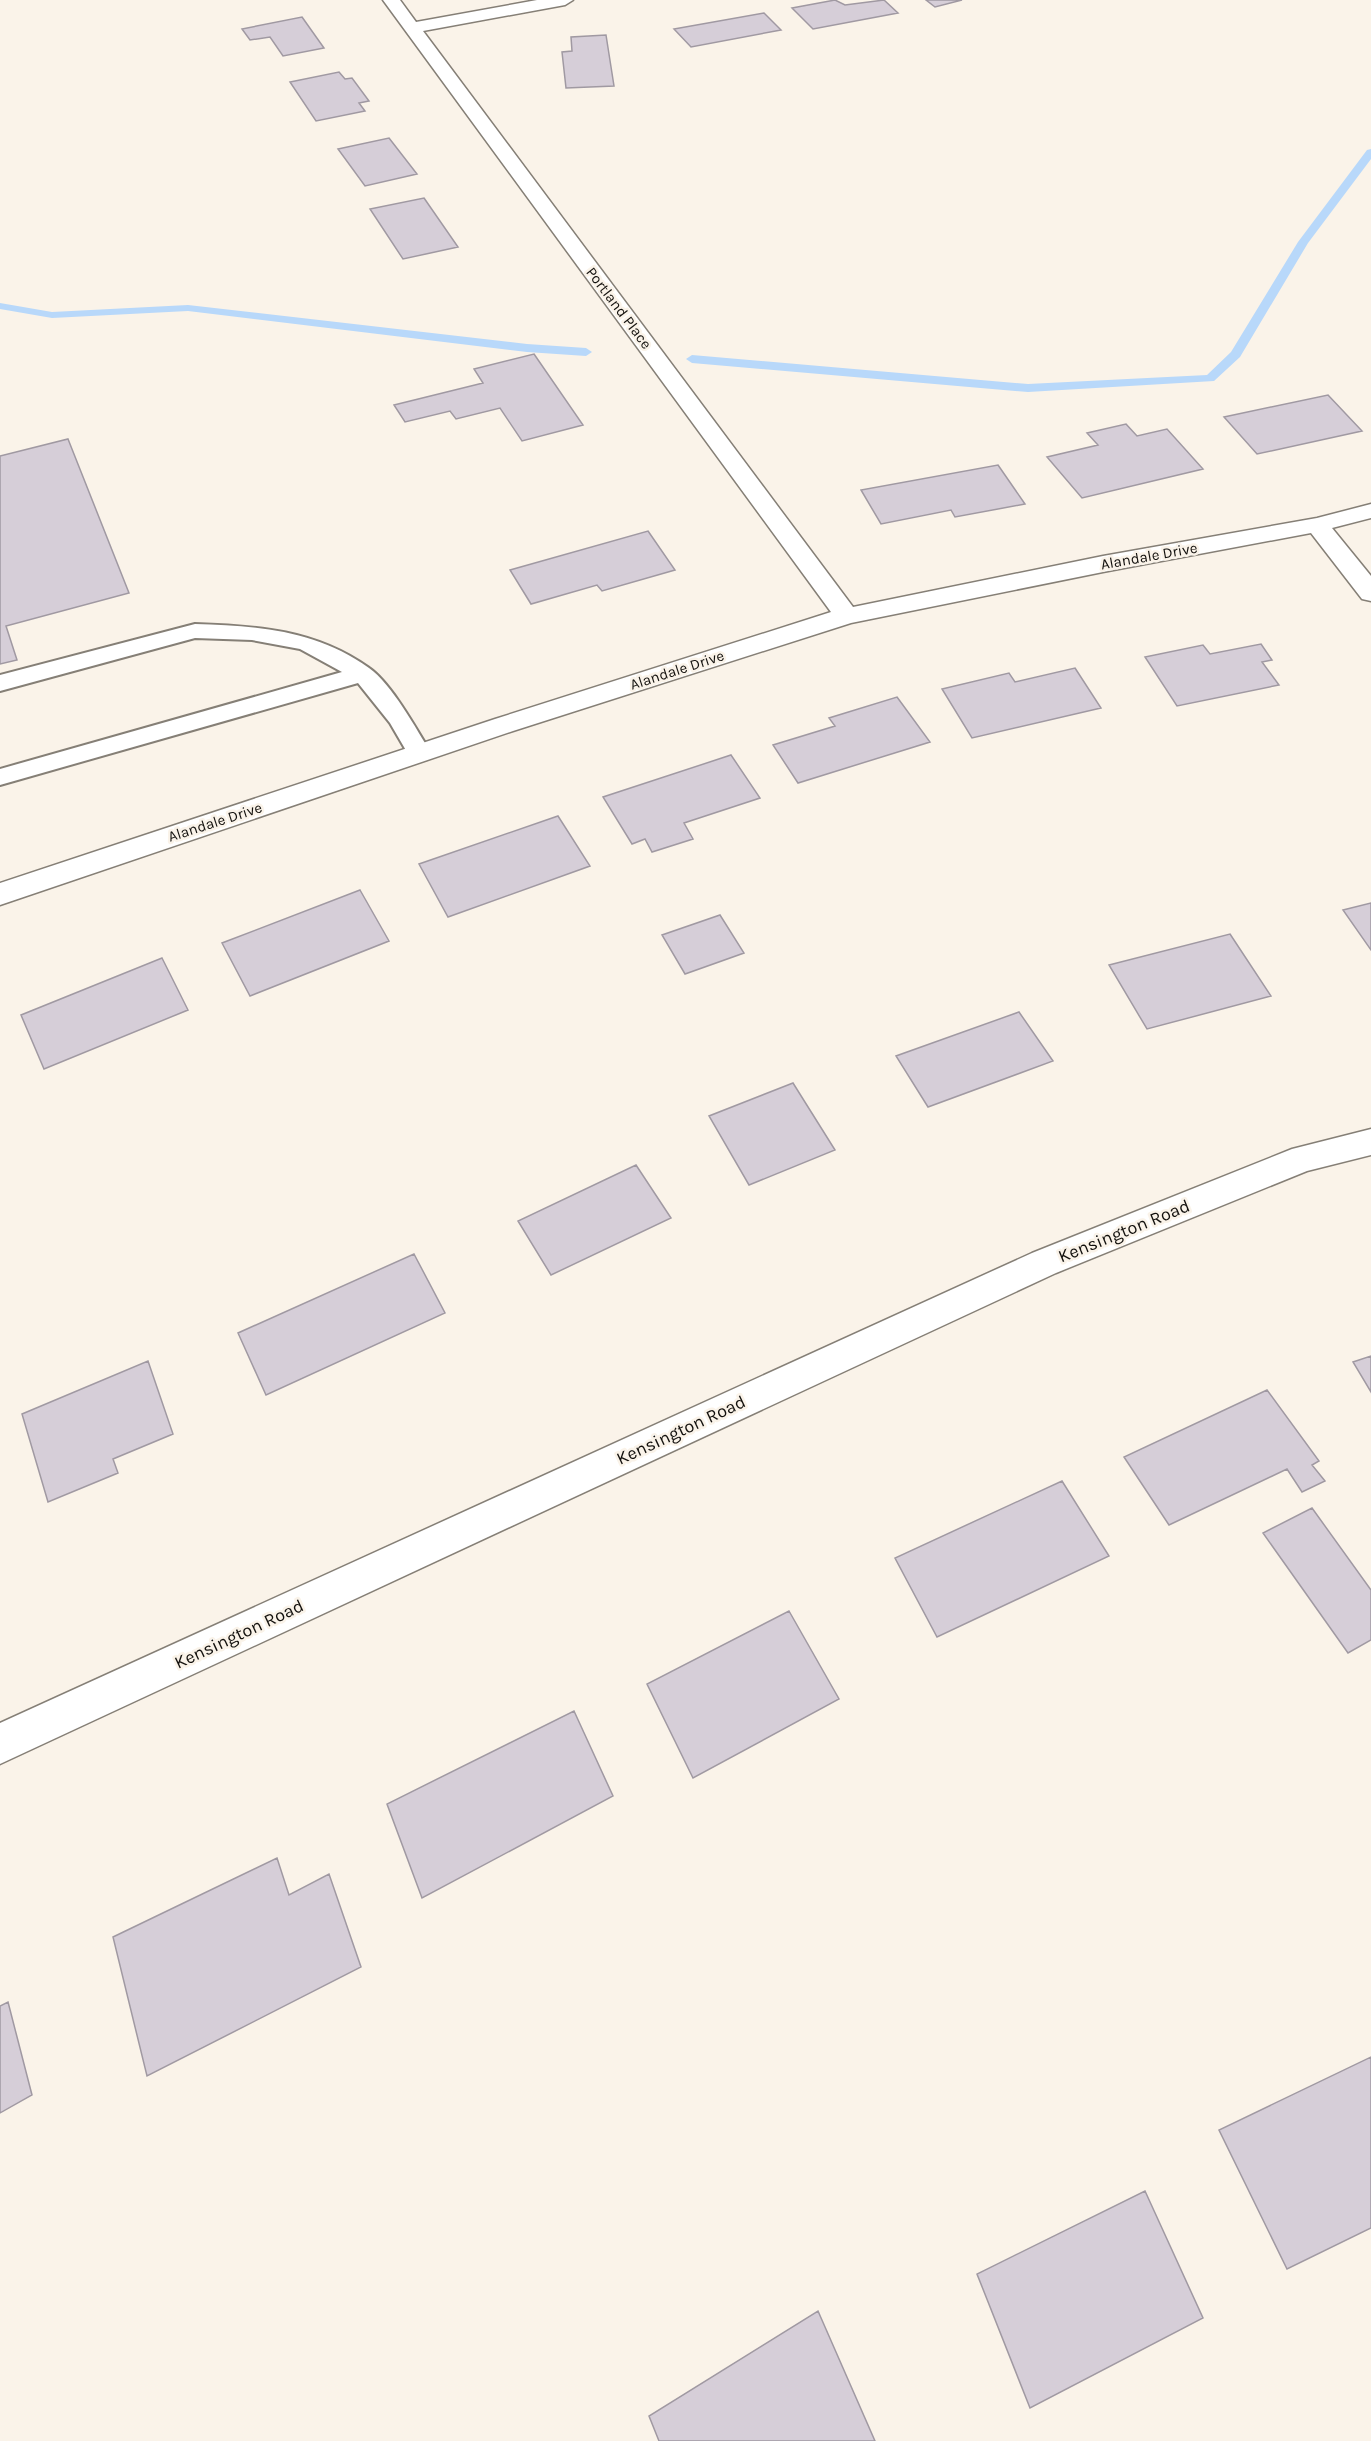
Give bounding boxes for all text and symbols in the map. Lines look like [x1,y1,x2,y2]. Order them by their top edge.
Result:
street label: Portland Place [582,264,656,352]
street label: Alandale Drive [1099,539,1199,573]
street label: Alandale Drive [628,646,726,694]
street label: Alandale Drive [166,798,264,846]
street label: Kensington Road [1055,1195,1193,1267]
street label: Kensington Road [613,1390,749,1470]
street label: Kensington Road [171,1594,307,1674]

